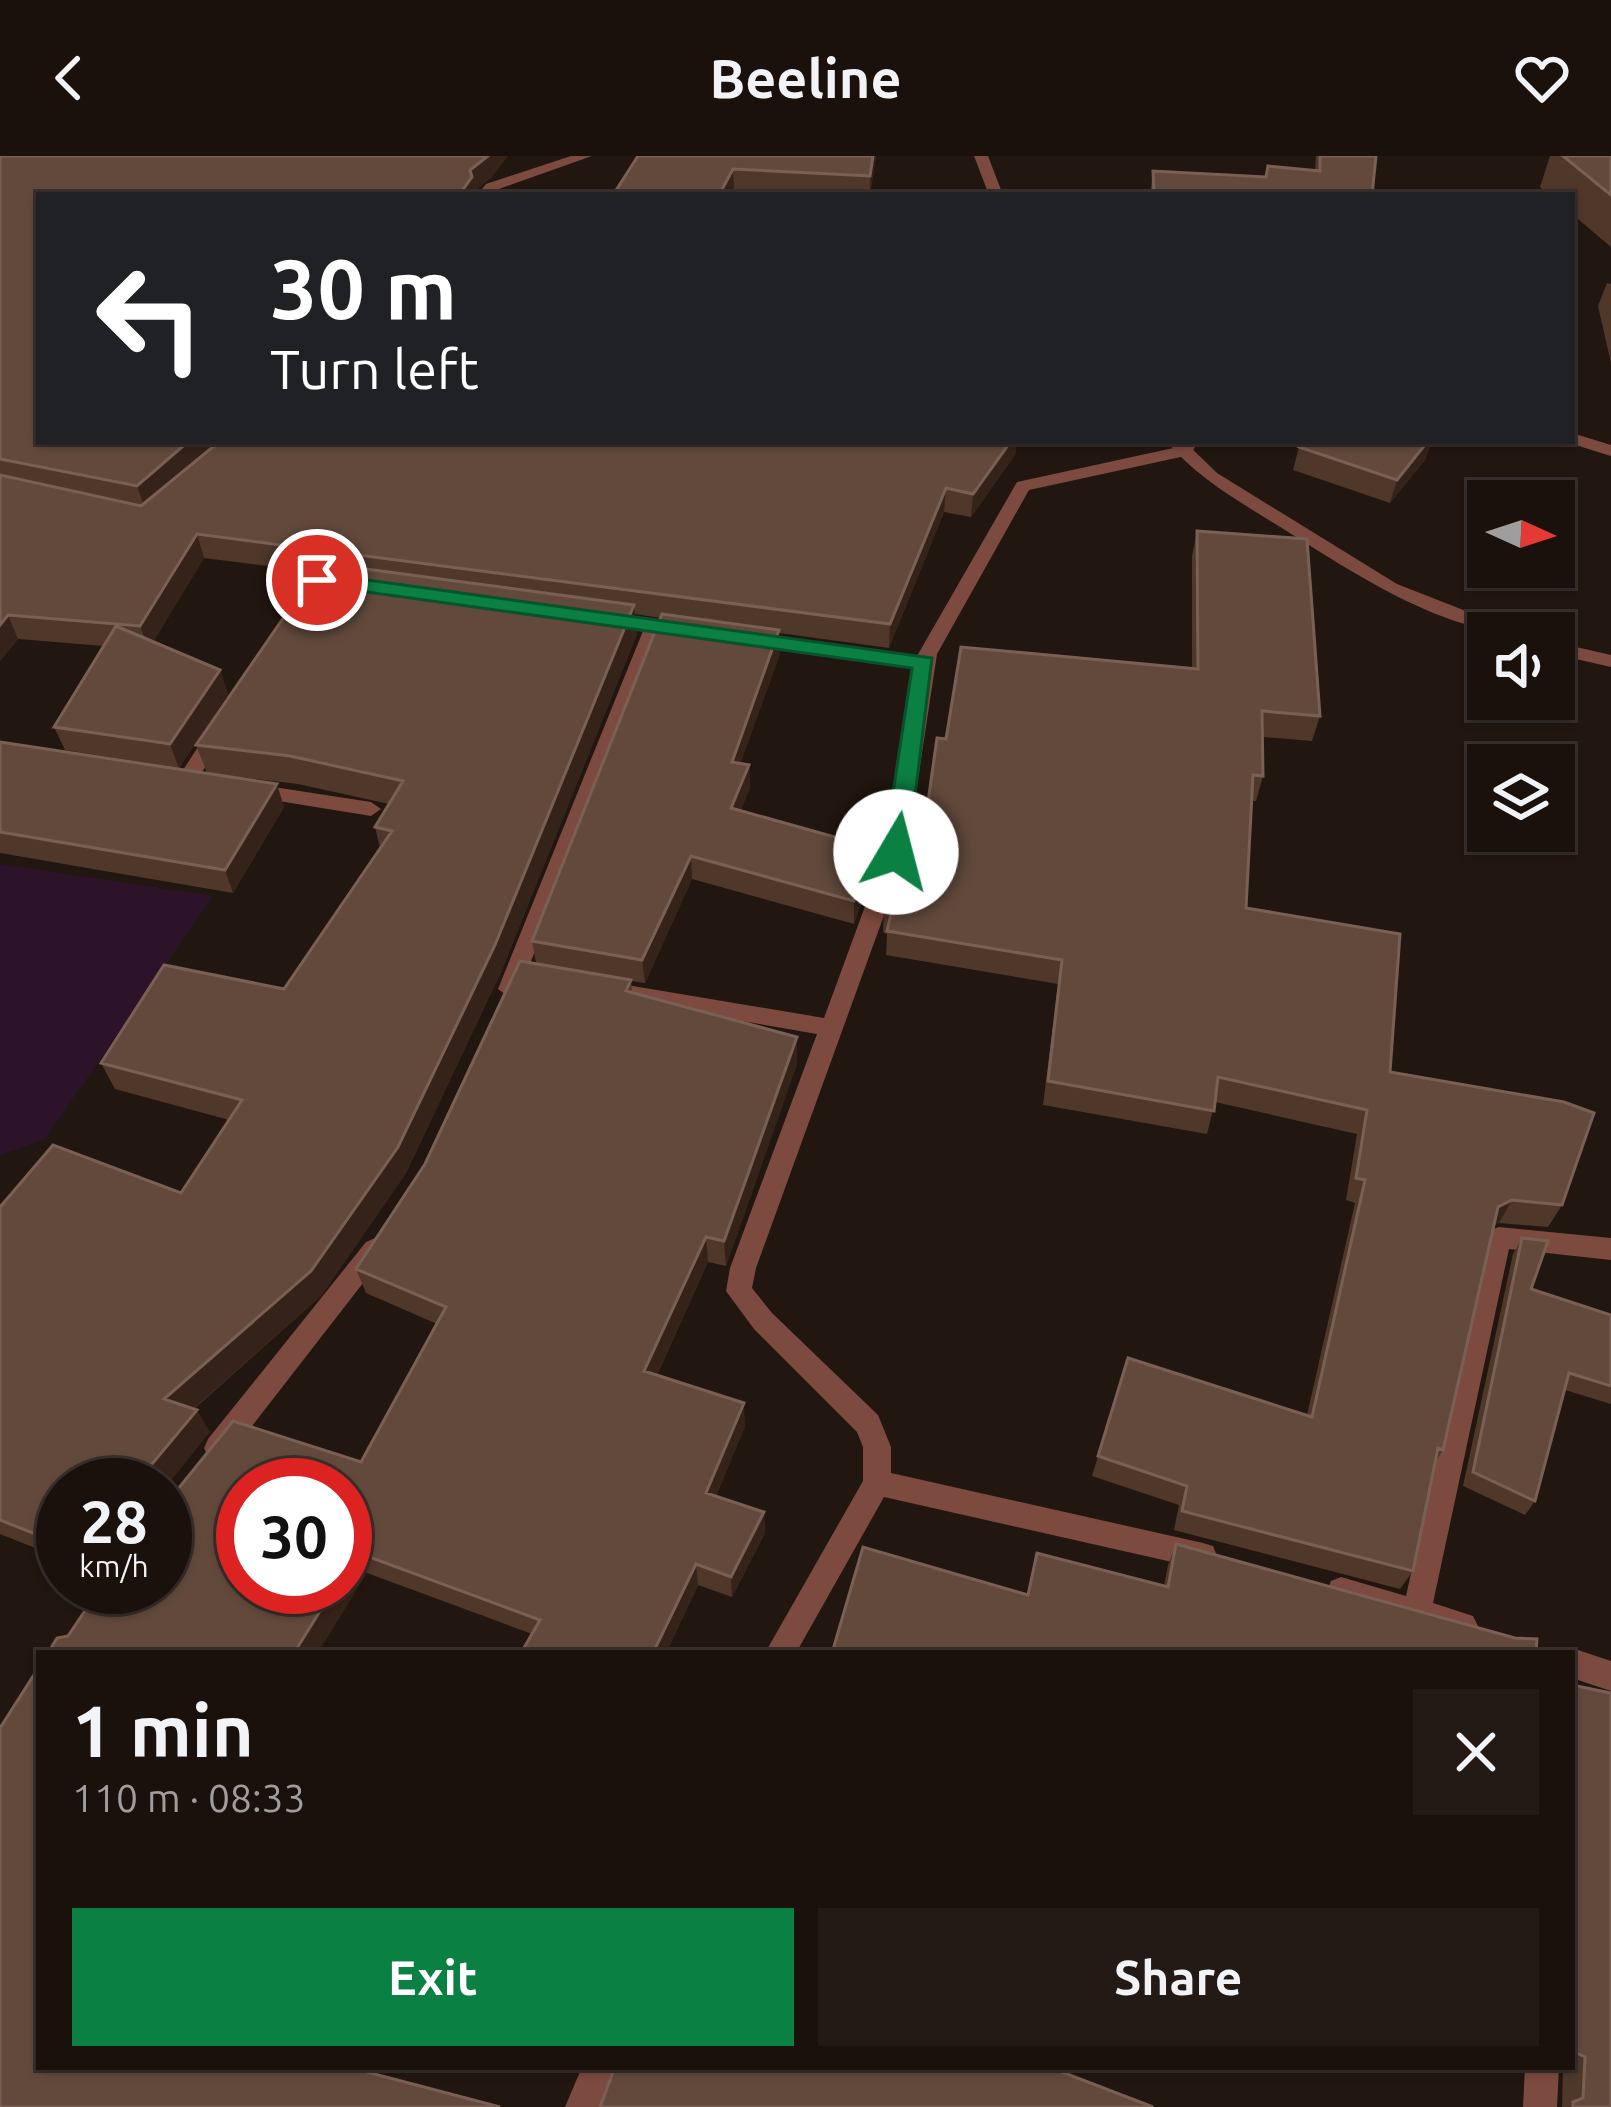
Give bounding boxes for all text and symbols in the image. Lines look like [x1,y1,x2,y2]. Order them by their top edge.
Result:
icon: back [36,45,102,111]
icon: heart [1509,45,1575,111]
text: Beeline [709,48,902,108]
icon: left [72,240,228,396]
text: 30 m [270,241,457,335]
text: Turn left [270,339,479,399]
north arrow [1467,480,1575,588]
map controls [1467,480,1575,852]
pin [266,529,368,631]
icon: arrive [284,547,350,613]
button: sound [1467,612,1575,720]
button: layers [1467,744,1575,852]
position arrow [833,789,959,915]
speed limit sign: 30 [216,1458,372,1614]
text: 28 [80,1487,148,1554]
text: km/h [79,1549,149,1583]
button: close [1413,1689,1539,1815]
text: 1 min [72,1690,254,1771]
text: 110 m · 08:33 [72,1776,306,1819]
button: Exit [72,1908,794,2046]
button: Share [818,1908,1539,2046]

